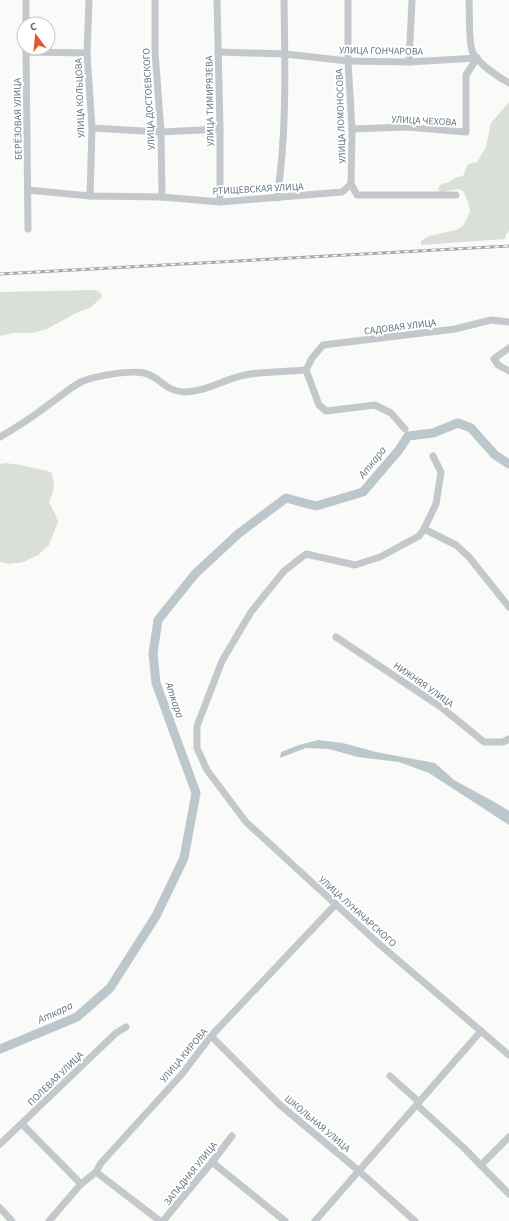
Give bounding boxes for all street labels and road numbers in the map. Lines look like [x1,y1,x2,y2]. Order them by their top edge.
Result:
street label: УЛИЦА ГОНЧАРОВА [339,43,424,59]
street label: УЛИЦА ДОСТОЕВСКОГО [139,47,159,150]
street label: УЛИЦА ТИМИРЯЗЕВА [202,55,218,146]
street label: УЛИЦА КОЛЬЦОВА [72,57,88,138]
street label: УЛИЦА ЛОМОНОСОВА [332,68,350,164]
street label: БЕРЁЗОВАЯ УЛИЦА [10,77,26,160]
street label: УЛИЦА ЧЕХОВА [391,112,458,130]
street label: РТИЩЕВСКАЯ УЛИЦА [212,180,305,198]
street label: САДОВАЯ УЛИЦА [363,316,438,338]
street label: НИЖНЯЯ УЛИЦА [390,659,457,711]
street label: УЛИЦА ЛУНАЧАРСКОГО [315,873,400,951]
street label: УЛИЦА КИРОВА [157,1025,211,1086]
street label: ПОЛЕВАЯ УЛИЦА [25,1048,87,1109]
street label: ШКОЛЬНАЯ УЛИЦА [281,1092,354,1156]
street label: ЗАПАДНАЯ УЛИЦА [161,1138,221,1208]

